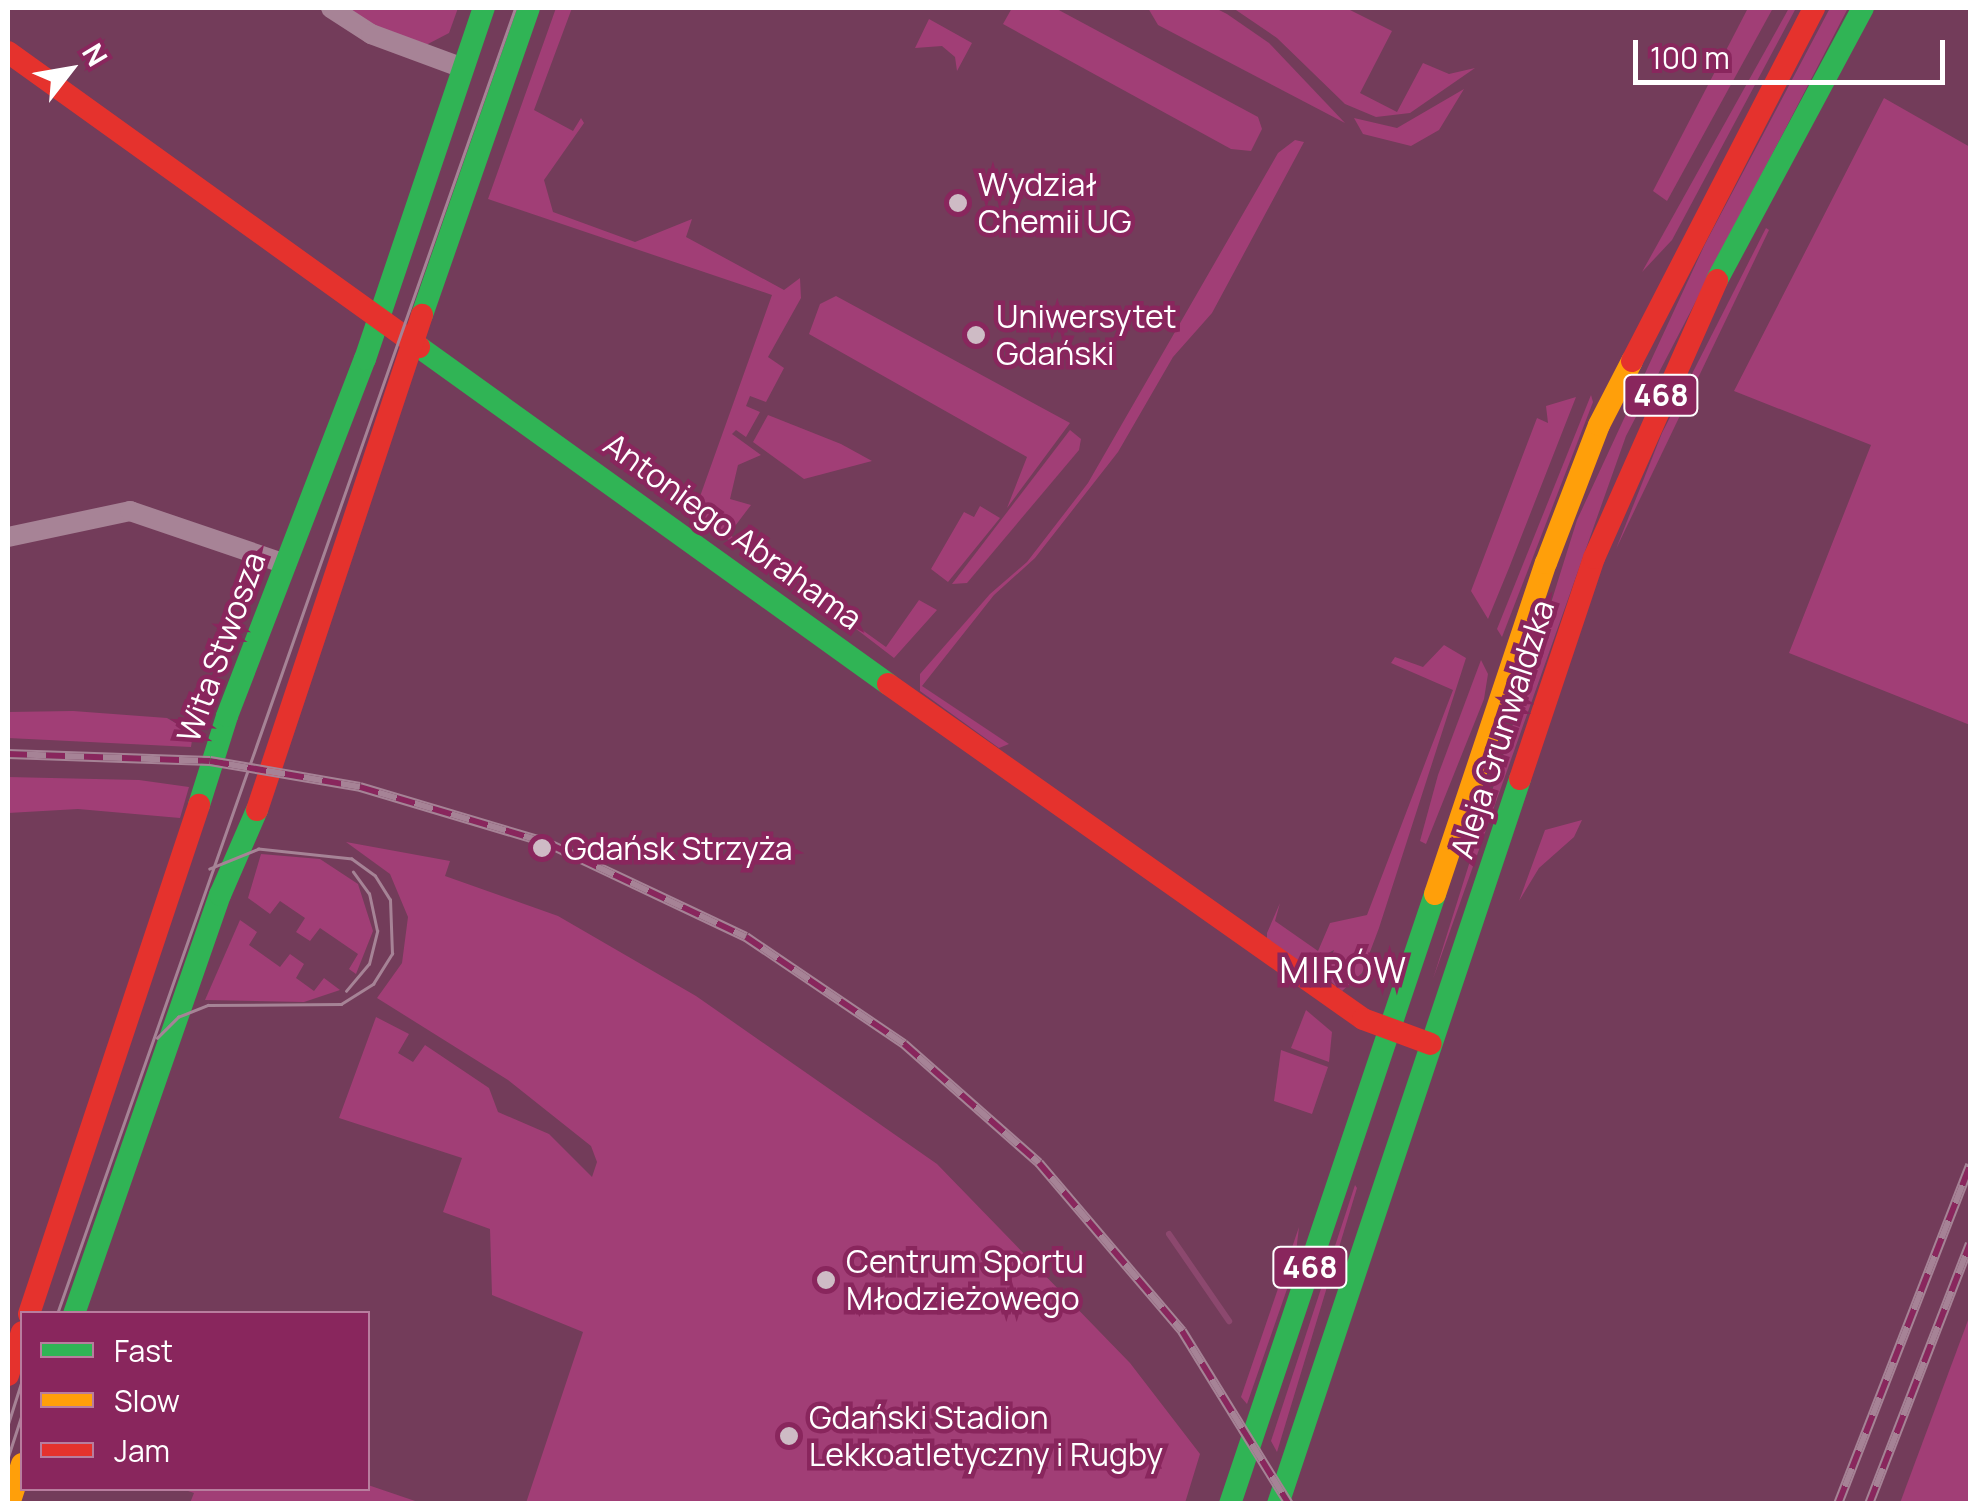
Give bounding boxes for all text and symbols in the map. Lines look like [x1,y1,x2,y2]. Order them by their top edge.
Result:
north arrow [20,20,120,120]
scale bar [1638,20,1950,82]
text: N [74,36,117,73]
text: 100 m [1650,37,1730,78]
place label: Wydział Chemii UG [978,166,1132,241]
marker: Wydział Chemii UG [947,192,969,214]
place label: Uniwersytet Gdański [996,298,1176,373]
marker: Uniwersytet Gdański [965,324,987,346]
road number: 468 [1621,370,1701,420]
street label: Antoniego Abrahama [597,425,869,637]
street label: Wita Stwosza [169,547,273,747]
street label: Aleja Grunwaldzka [1442,595,1562,863]
place label: Gdańsk Strzyża [564,829,793,867]
marker: Gdańsk Strzyża [529,835,555,861]
district label: MIRÓW [1279,949,1409,991]
road number: 468 [1270,1242,1350,1292]
place label: Centrum Sportu Młodzieżowego [846,1243,1084,1318]
marker: Centrum Sportu Młodzieżowego [815,1269,837,1291]
legend [20,1311,370,1491]
text: Fast [114,1330,173,1371]
text: Slow [114,1380,180,1421]
place label: Gdański Stadion Lekkoatletyczny i Rugby [809,1399,1163,1474]
marker: Gdański Stadion Lekkoatletyczny i Rugby [778,1425,800,1447]
text: Jam [114,1430,170,1471]

